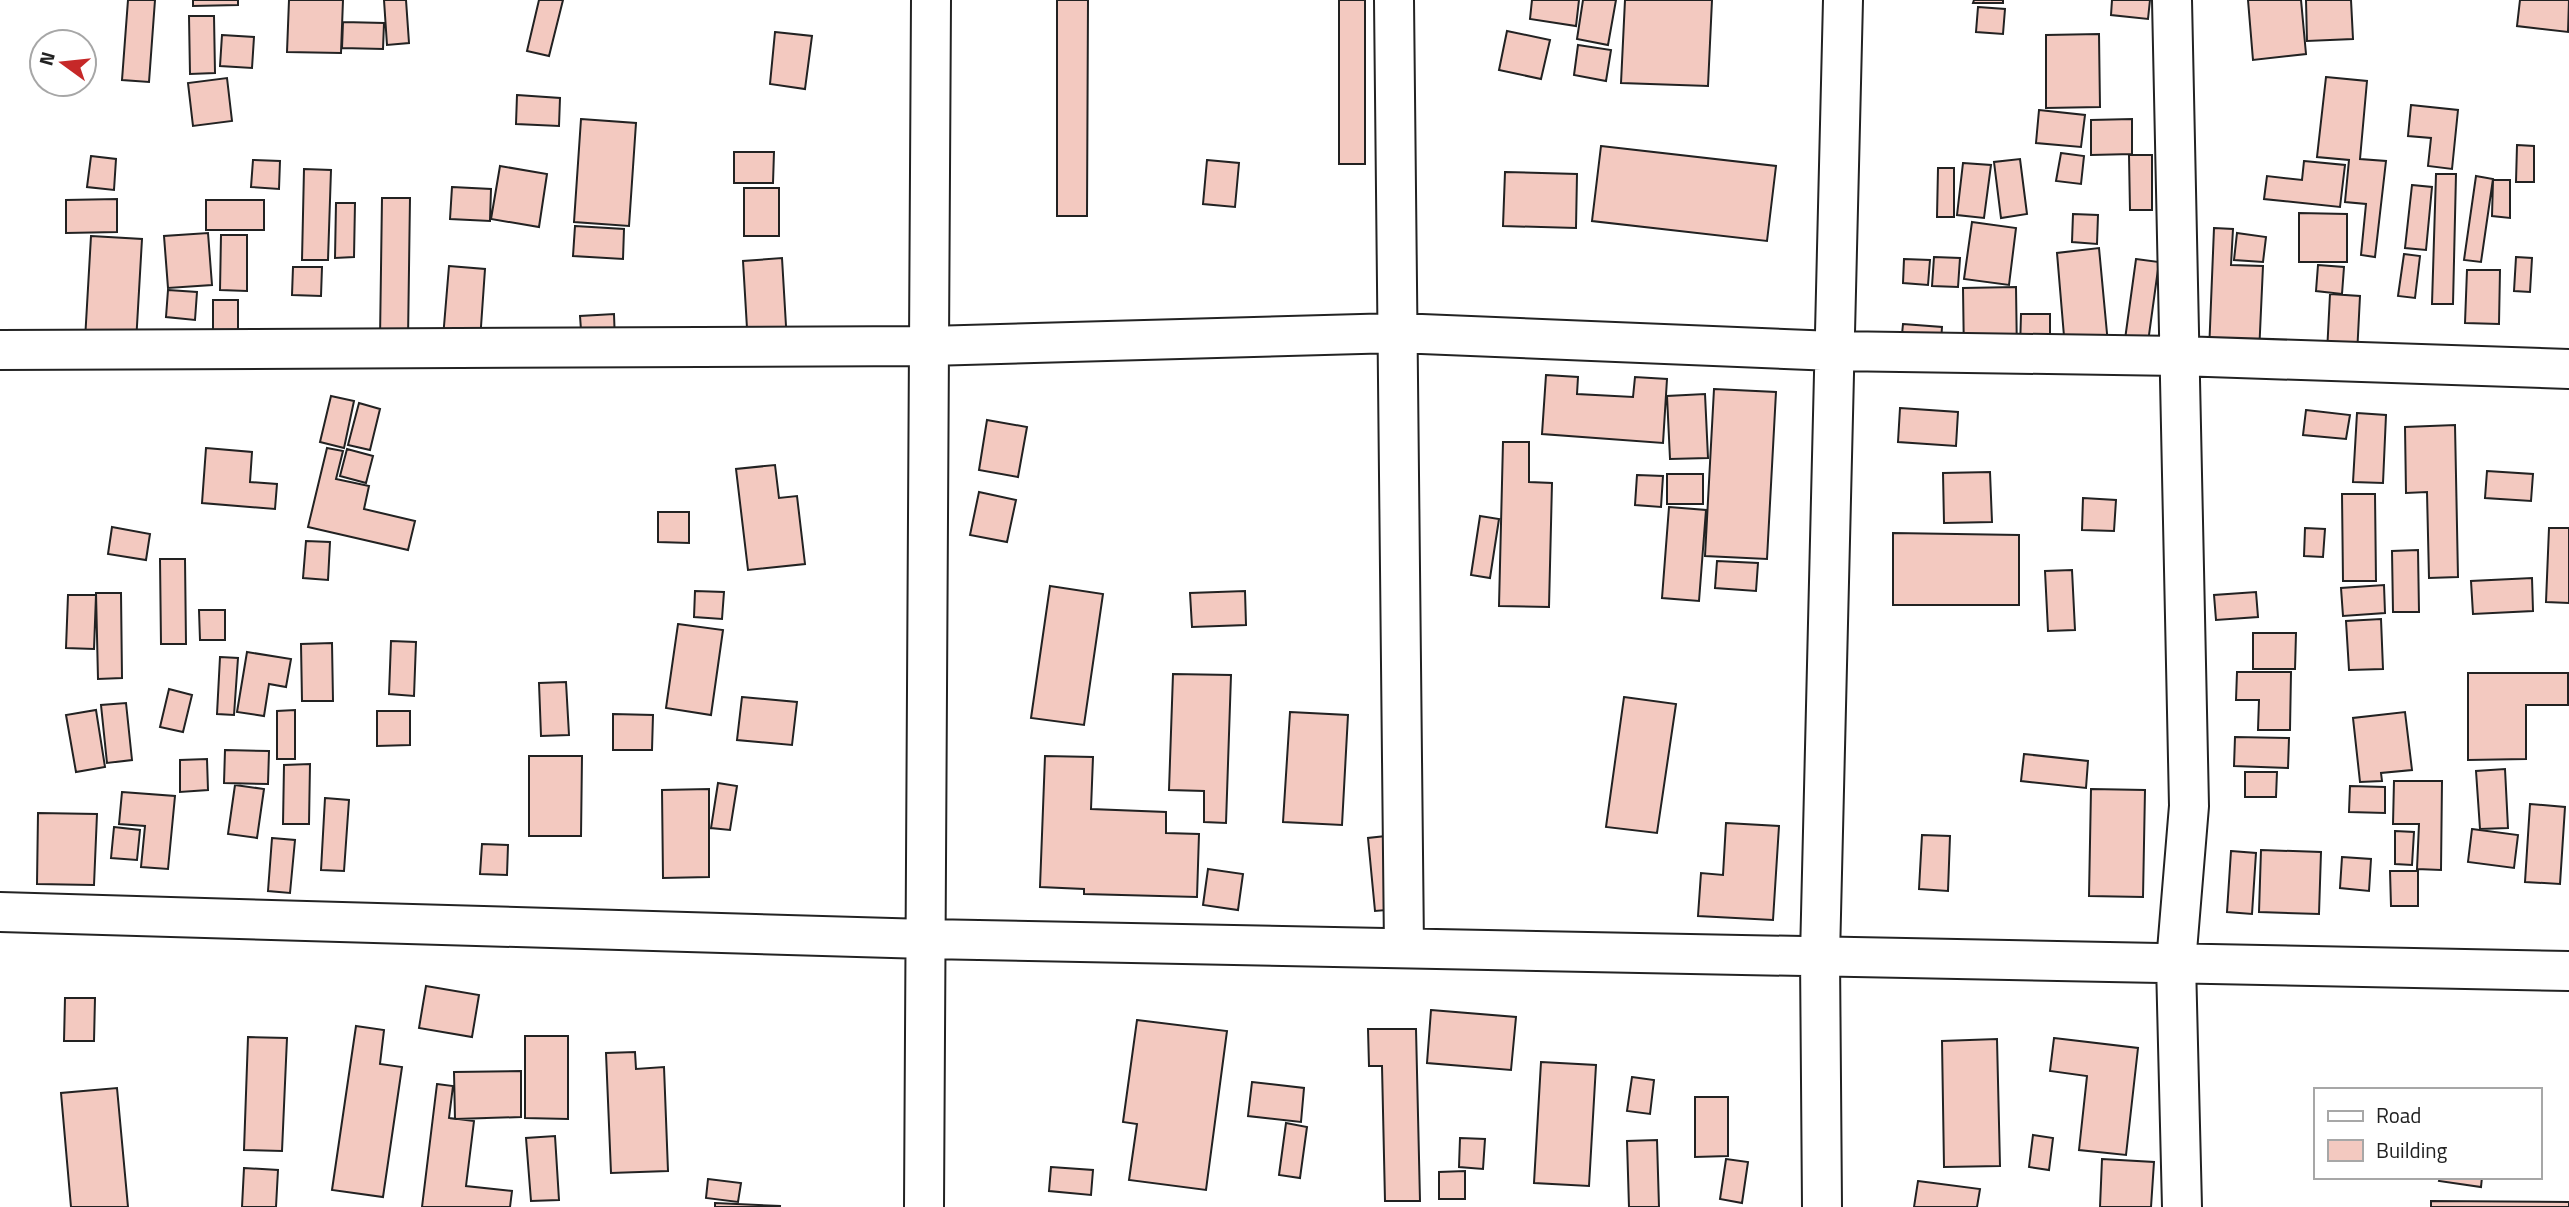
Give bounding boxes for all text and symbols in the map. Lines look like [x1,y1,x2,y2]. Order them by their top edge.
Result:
north arrow [28,28,98,98]
text: N [30,48,62,69]
legend [2314,1088,2541,1179]
text: Road [2376,1099,2421,1131]
text: Building [2376,1134,2448,1166]

